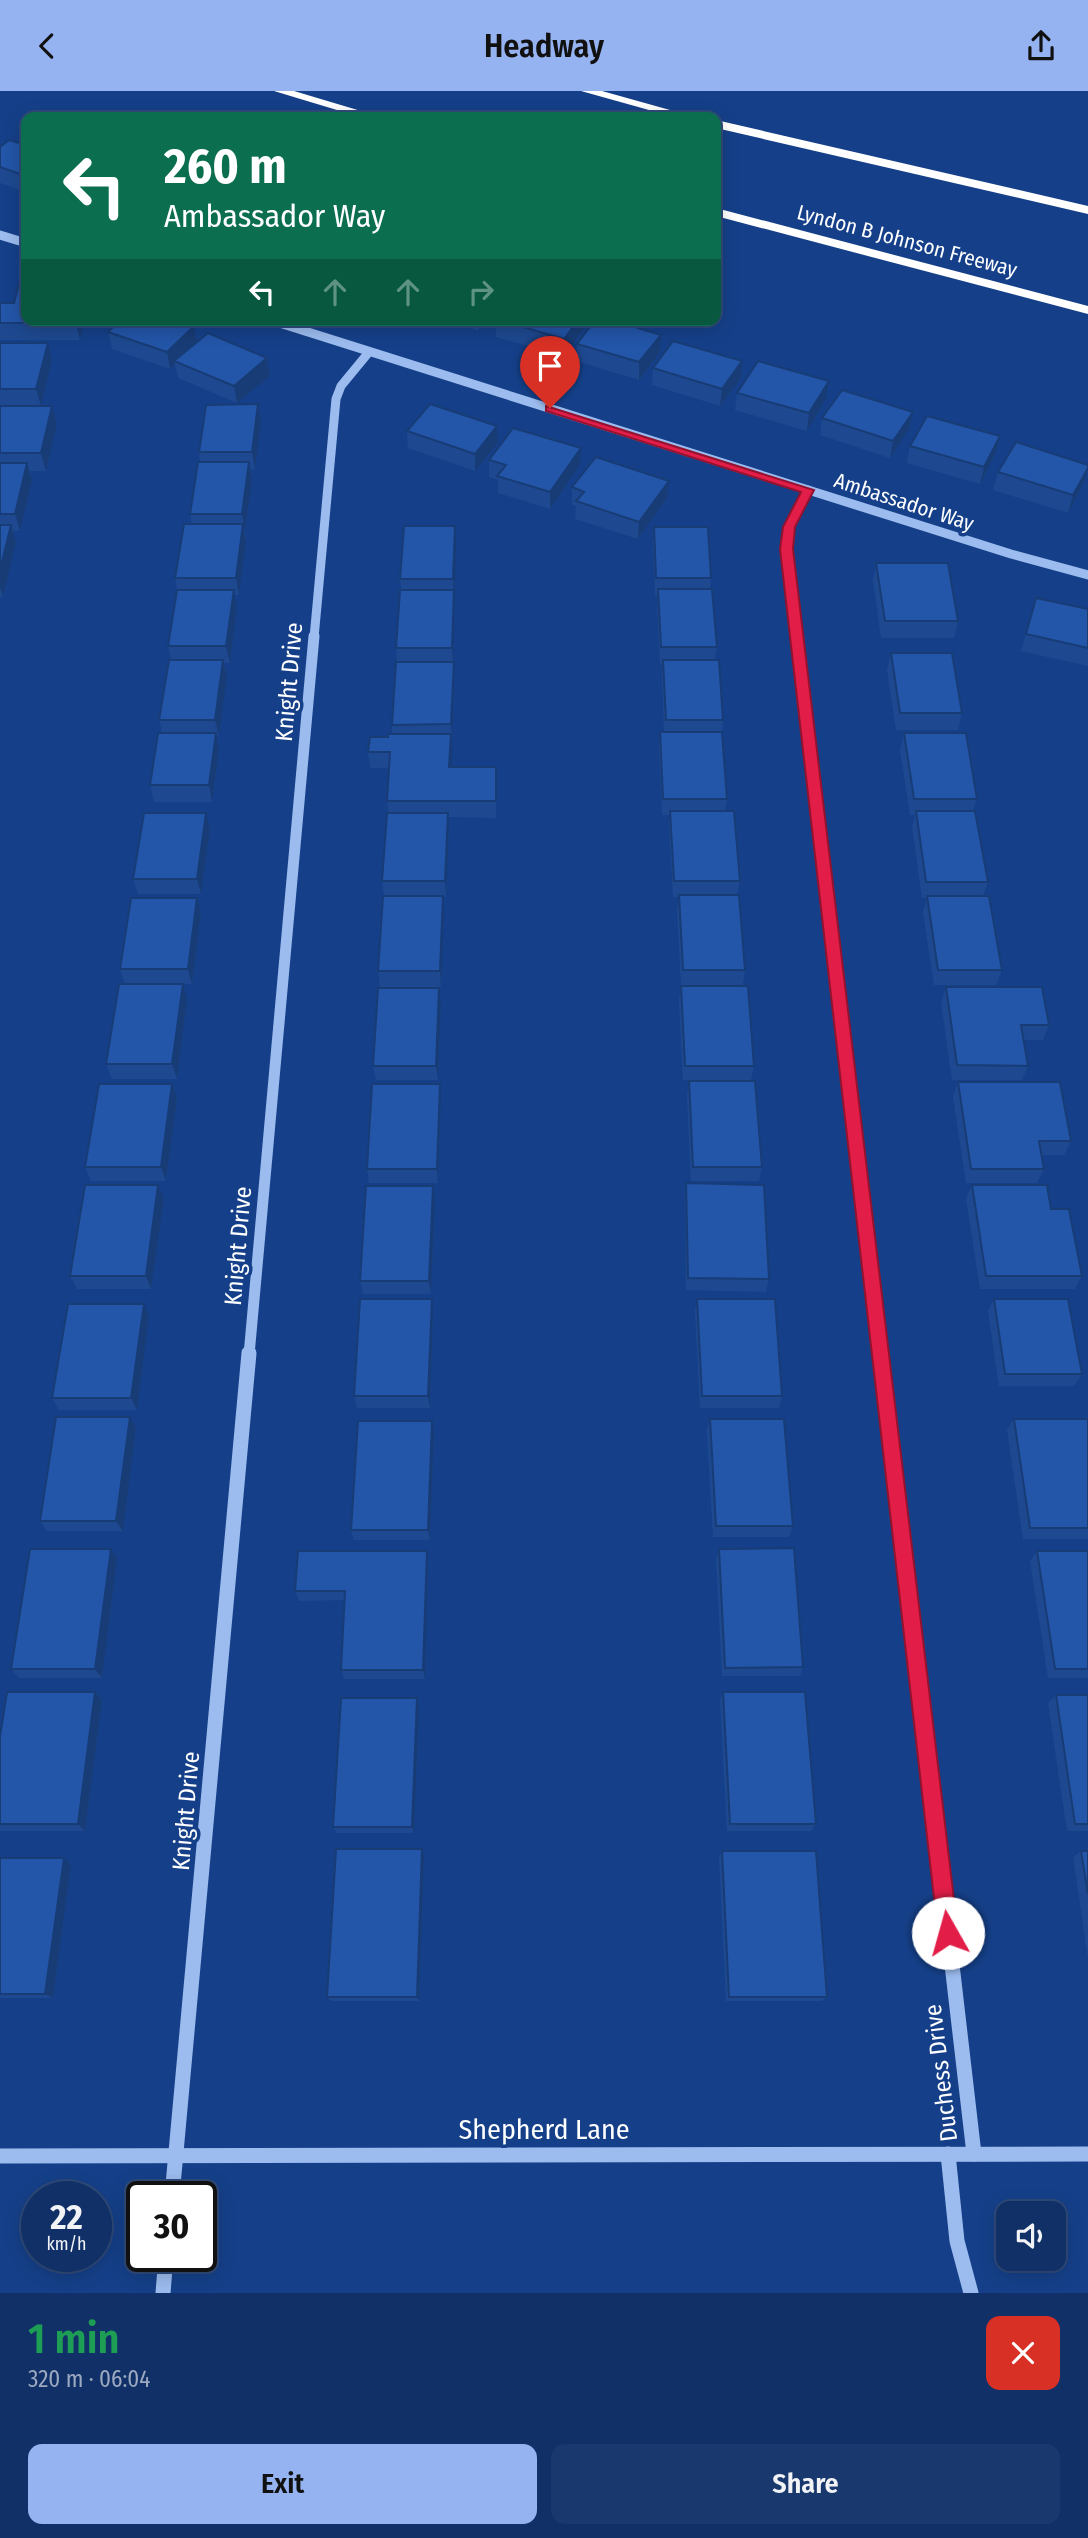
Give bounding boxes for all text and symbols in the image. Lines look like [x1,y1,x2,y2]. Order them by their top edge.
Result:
icon: back [28,27,66,65]
text: Headway [484,27,604,65]
icon: share [1022,27,1060,65]
text: 260 m [164,137,287,196]
icon: left [49,140,140,231]
text: Ambassador Way [164,197,385,235]
street label: Lyndon B Johnson Freeway [794,199,1021,283]
icon: left [243,273,281,311]
icon: ahead [316,273,354,311]
icon: ahead [389,273,427,311]
icon: right [462,273,500,311]
pin [520,336,580,408]
icon: arrive [531,347,569,385]
street label: Ambassador Way [831,467,978,537]
street label: Knight Drive [270,621,308,743]
street label: Knight Drive [219,1185,257,1307]
street label: Knight Drive [167,1750,205,1872]
position arrow [911,1896,985,1970]
street label: Duchess Drive [919,2003,963,2143]
street label: Shepherd Lane [458,2113,630,2146]
speed limit sign: 30 [126,2181,217,2272]
text: 22 [50,2196,83,2238]
map controls [996,2201,1066,2271]
button: sound [996,2201,1066,2271]
text: km/h [46,2233,87,2255]
text: 1 min [28,2314,119,2364]
button: close [986,2316,1060,2390]
text: 320 m · 06:04 [28,2365,150,2393]
button: Exit [28,2444,537,2524]
button: Share [551,2444,1060,2524]

